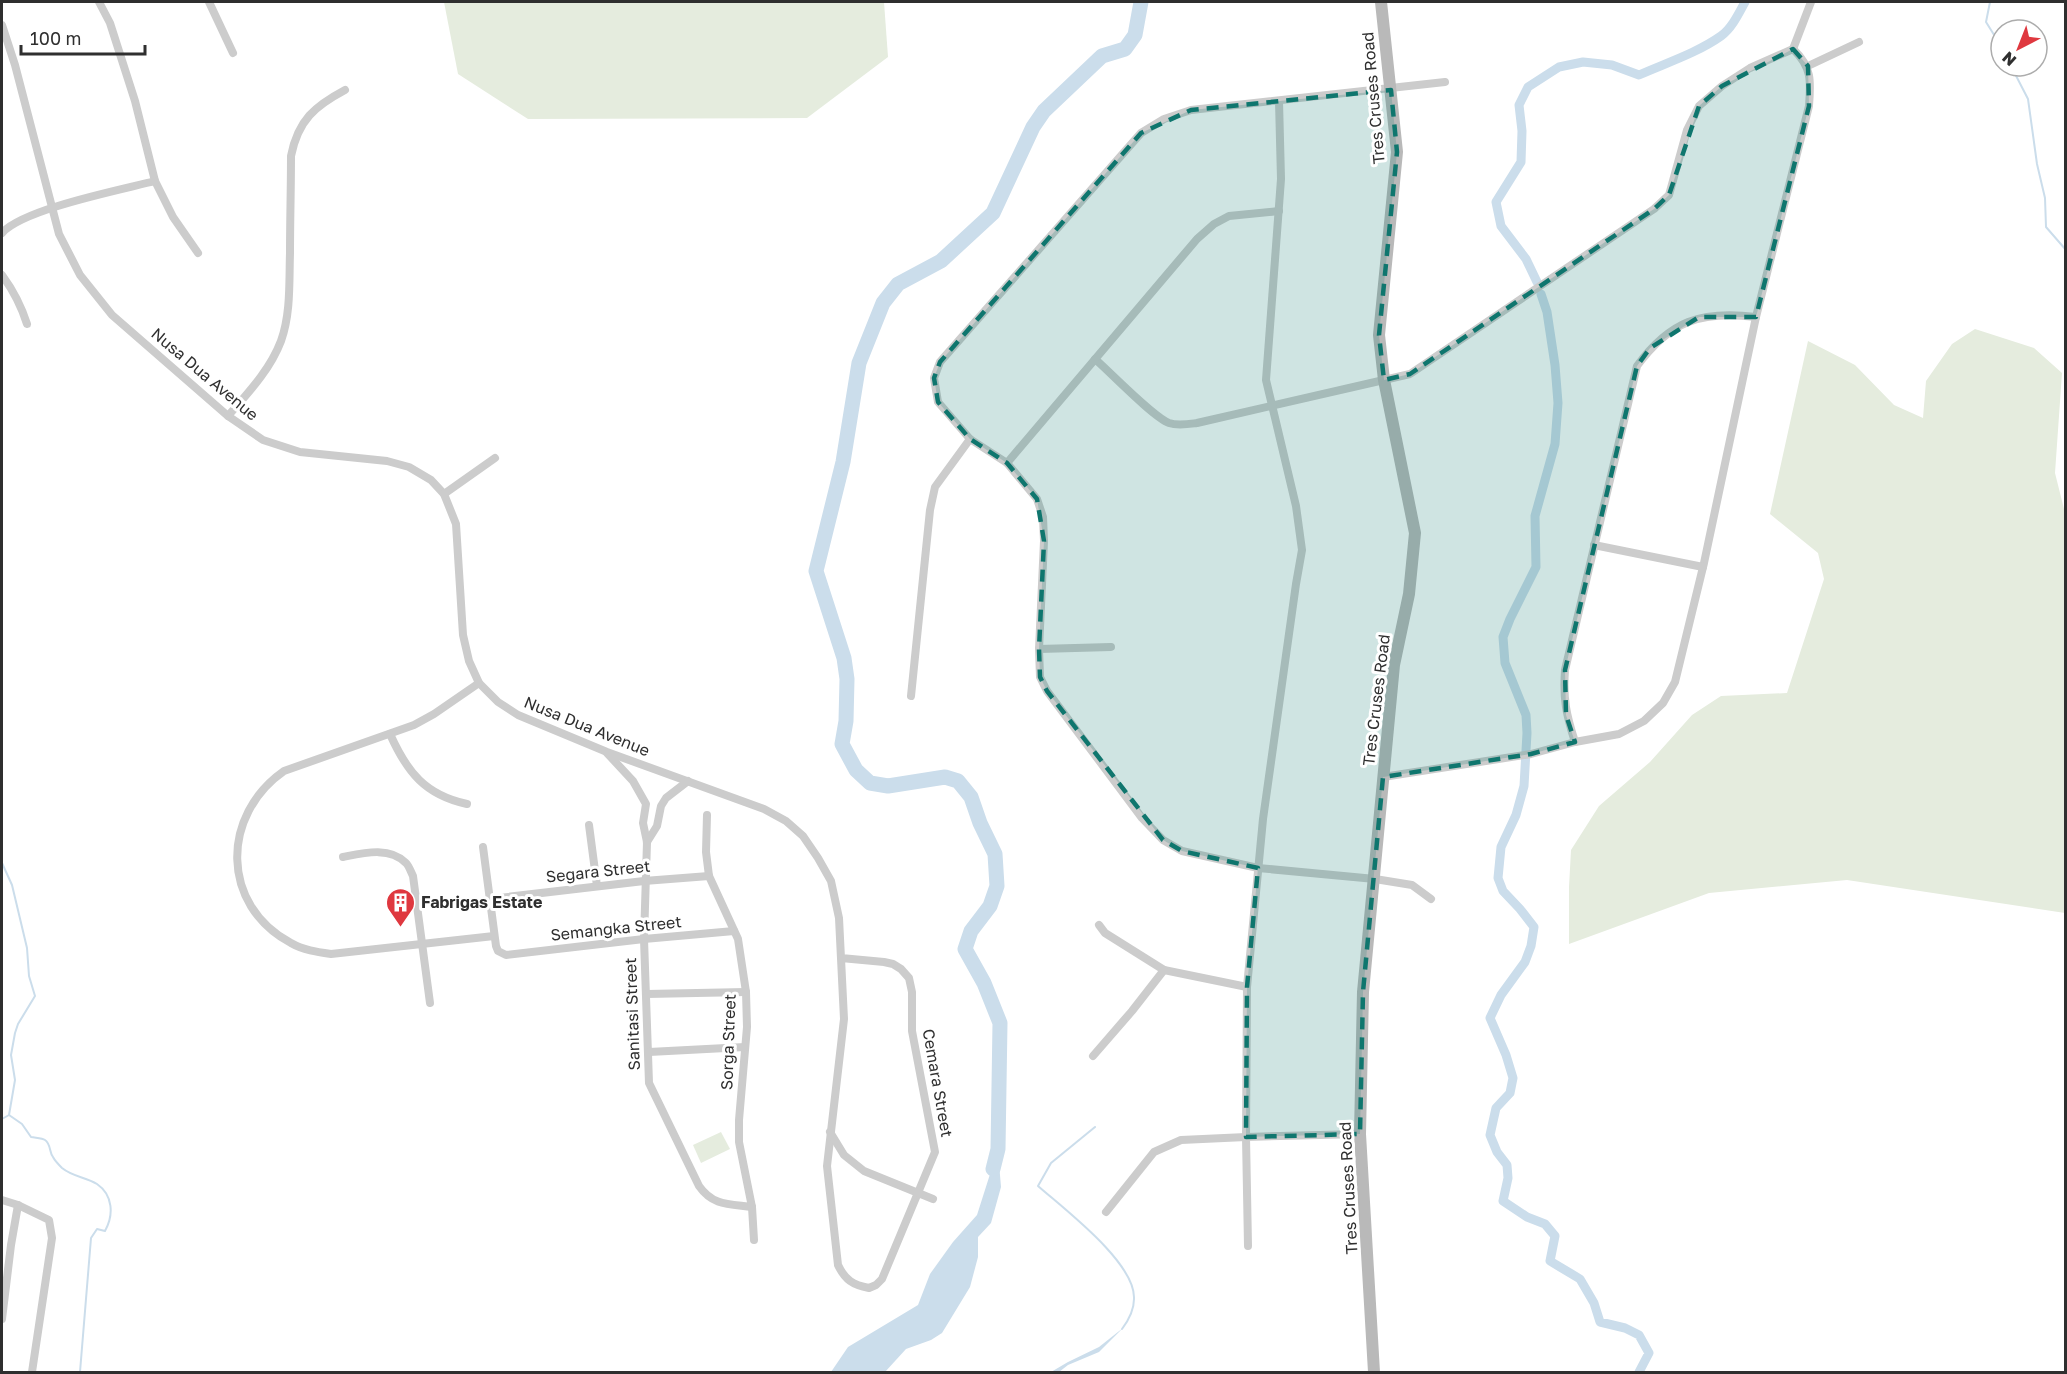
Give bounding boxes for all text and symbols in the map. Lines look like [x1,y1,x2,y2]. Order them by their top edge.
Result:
scale bar [21,18,146,56]
north arrow [1989,18,2049,78]
text: 100 m [30,27,81,49]
street label: Tres Cruses Road [1357,31,1389,165]
text: N [1998,48,2020,71]
street label: Nusa Dua Avenue [147,323,263,425]
street label: Tres Cruses Road [1358,633,1394,767]
street label: Nusa Dua Avenue [521,692,653,760]
street label: Segara Street [545,856,651,886]
building icon: Fabrigas Estate [384,886,416,928]
place label: Fabrigas Estate [421,892,542,912]
street label: Semangka Street [549,911,683,945]
street label: Sanitasi Street [620,957,644,1071]
street label: Sorga Street [716,994,740,1090]
street label: Cemara Street [919,1027,957,1139]
street label: Tres Cruses Road [1335,1121,1361,1255]

